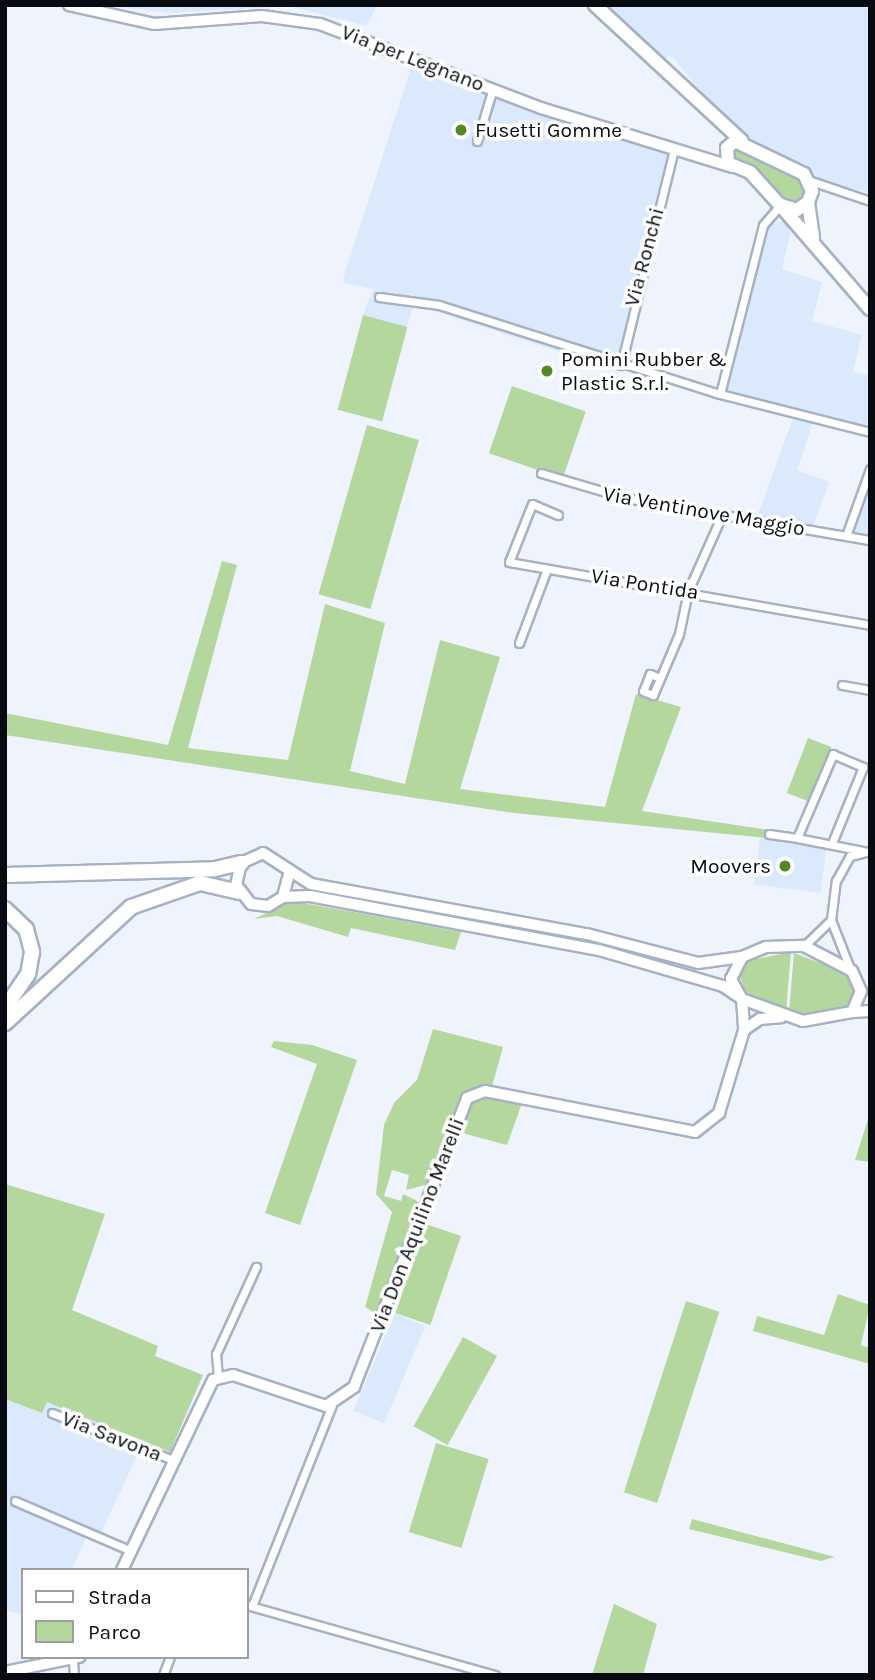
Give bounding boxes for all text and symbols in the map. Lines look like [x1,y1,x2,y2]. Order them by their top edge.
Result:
street label: Via per Legnano [338,19,488,97]
place label: Fusetti Gomme [475,117,622,143]
marker: Fusetti Gomme [453,122,469,138]
street label: Via Ronchi [619,205,669,309]
place label: Pomini Rubber & Plastic S.r.l. [561,346,727,396]
marker: Pomini Rubber & Plastic S.r.l. [539,363,555,379]
street label: Via Ventinove Maggio [601,481,807,541]
street label: Via Pontida [589,563,701,605]
place label: Moovers [690,853,771,879]
marker: Moovers [777,858,793,874]
street label: Via Don Aquilino Marelli [364,1114,470,1336]
street label: Via Savona [58,1405,166,1467]
legend [21,1568,248,1659]
text: Strada [88,1585,152,1609]
text: Parco [88,1620,141,1644]

